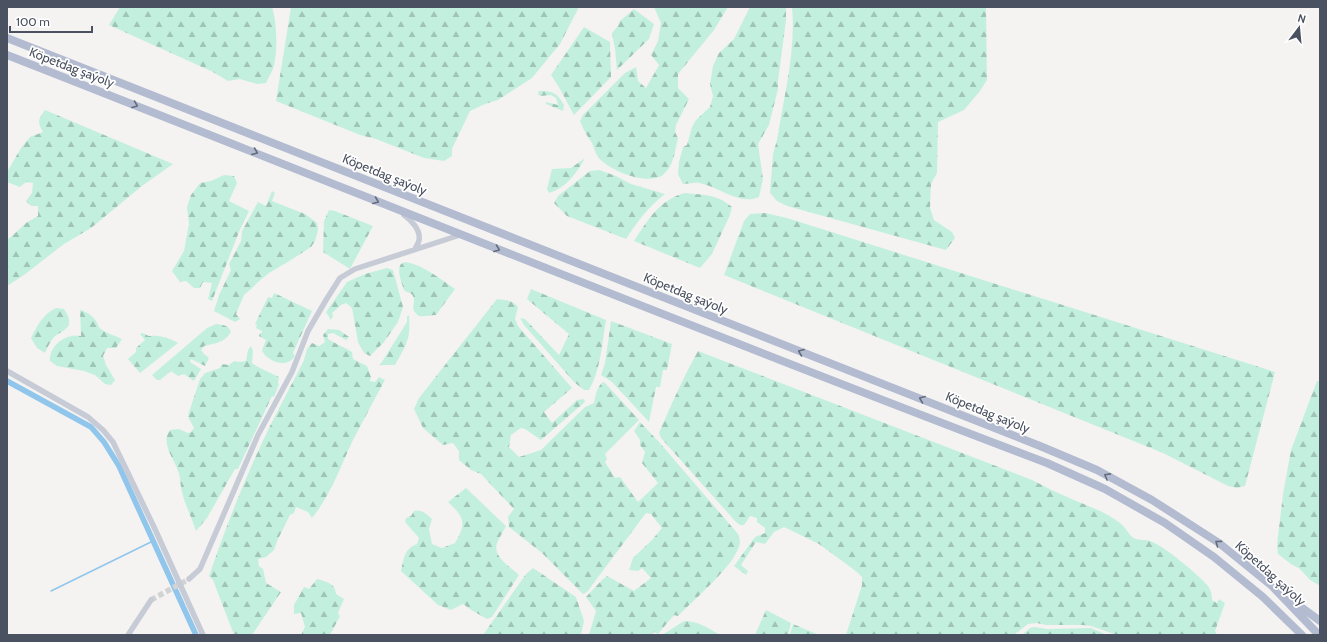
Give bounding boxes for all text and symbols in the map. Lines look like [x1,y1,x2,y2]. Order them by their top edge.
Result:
scale bar [10,8,92,34]
north arrow [1279,8,1319,48]
text: N [1296,11,1307,26]
text: 100 m [16,14,50,29]
street label: Köpetdag şaýoly [27,43,117,91]
one-way arrow [131,100,138,108]
one-way arrow [252,148,259,156]
street label: Köpetdag şaýoly [340,150,430,198]
one-way arrow [373,196,380,204]
one-way arrow [493,244,500,252]
street label: Köpetdag şaýoly [641,269,731,317]
one-way arrow [798,348,805,356]
street label: Köpetdag şaýoly [943,388,1033,436]
one-way arrow [919,396,926,404]
one-way arrow [1104,473,1111,480]
street label: Köpetdag şaýoly [1232,537,1310,609]
one-way arrow [1216,541,1223,548]

